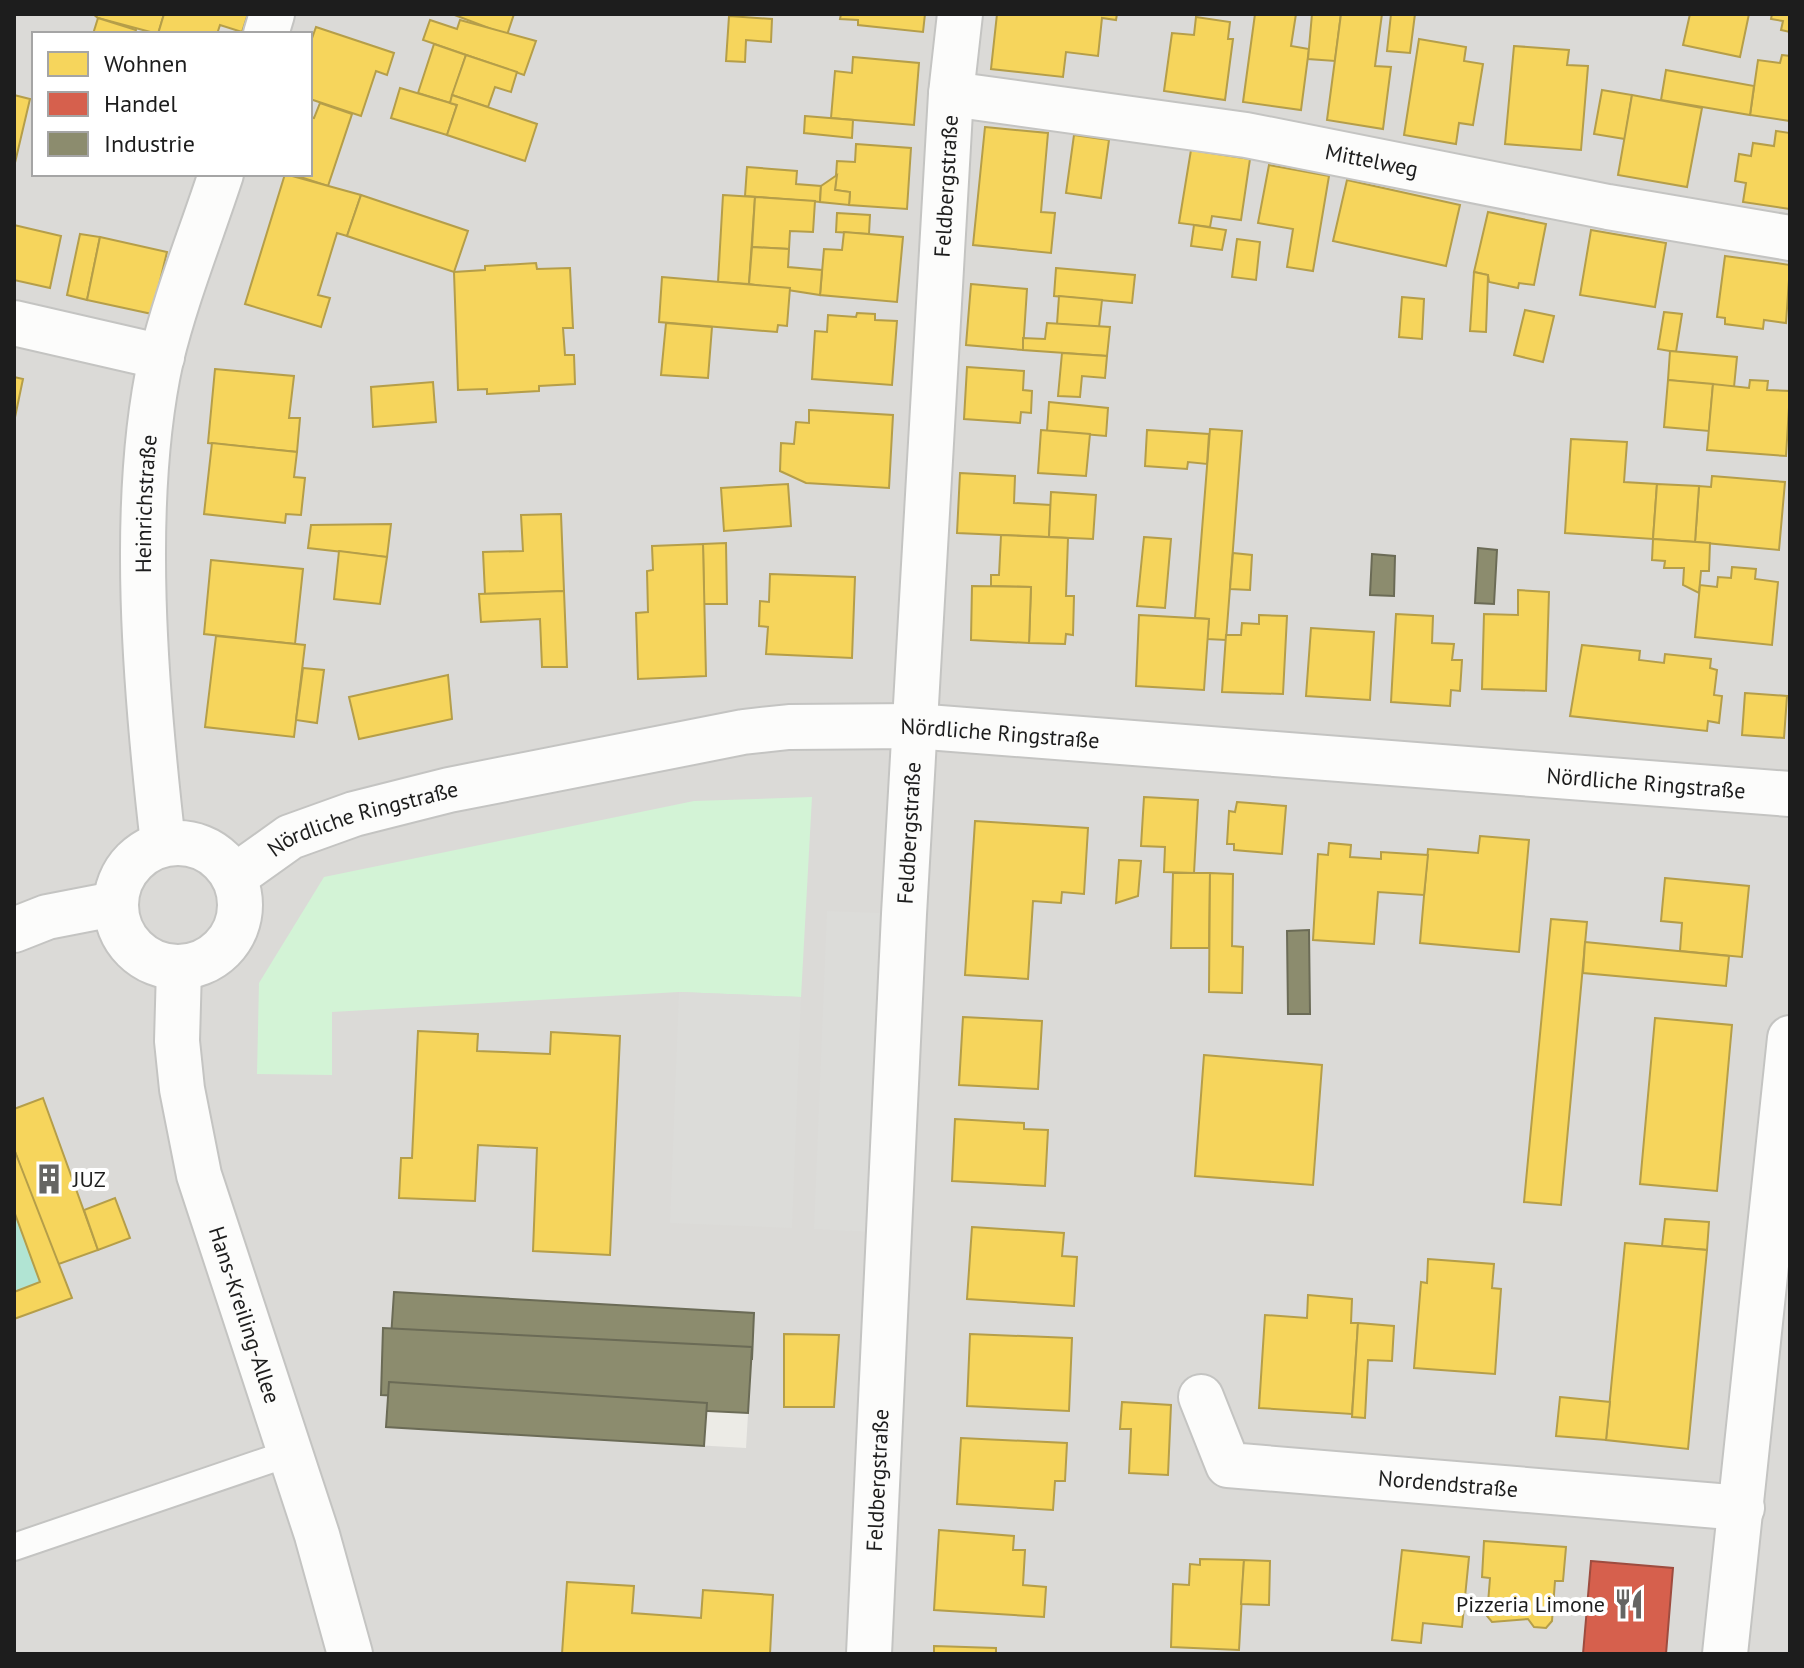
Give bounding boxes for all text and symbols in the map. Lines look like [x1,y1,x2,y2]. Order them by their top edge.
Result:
legend [32,32,312,176]
text: Wohnen [104,48,187,79]
text: Handel [104,88,177,119]
street label: Feldbergstraße [928,114,964,258]
text: Industrie [104,128,195,159]
street label: Mittelweg [1323,137,1421,183]
street label: Heinrichstraße [129,433,163,573]
street label: Nördliche Ringstraße [900,712,1101,754]
street label: Feldbergstraße [891,761,927,905]
street label: Nördliche Ringstraße [1545,761,1747,805]
street label: Nördliche Ringstraße [262,775,461,863]
building icon: JUZ [32,1162,66,1196]
place label: JUZ [72,1165,106,1193]
street label: Hans-Kreiling-Allee [203,1223,287,1407]
street label: Feldbergstraße [860,1408,895,1552]
street label: Nordendstraße [1377,1464,1519,1503]
restaurant icon: Pizzeria Limone [1612,1587,1646,1621]
place label: Pizzeria Limone [1456,1590,1605,1618]

